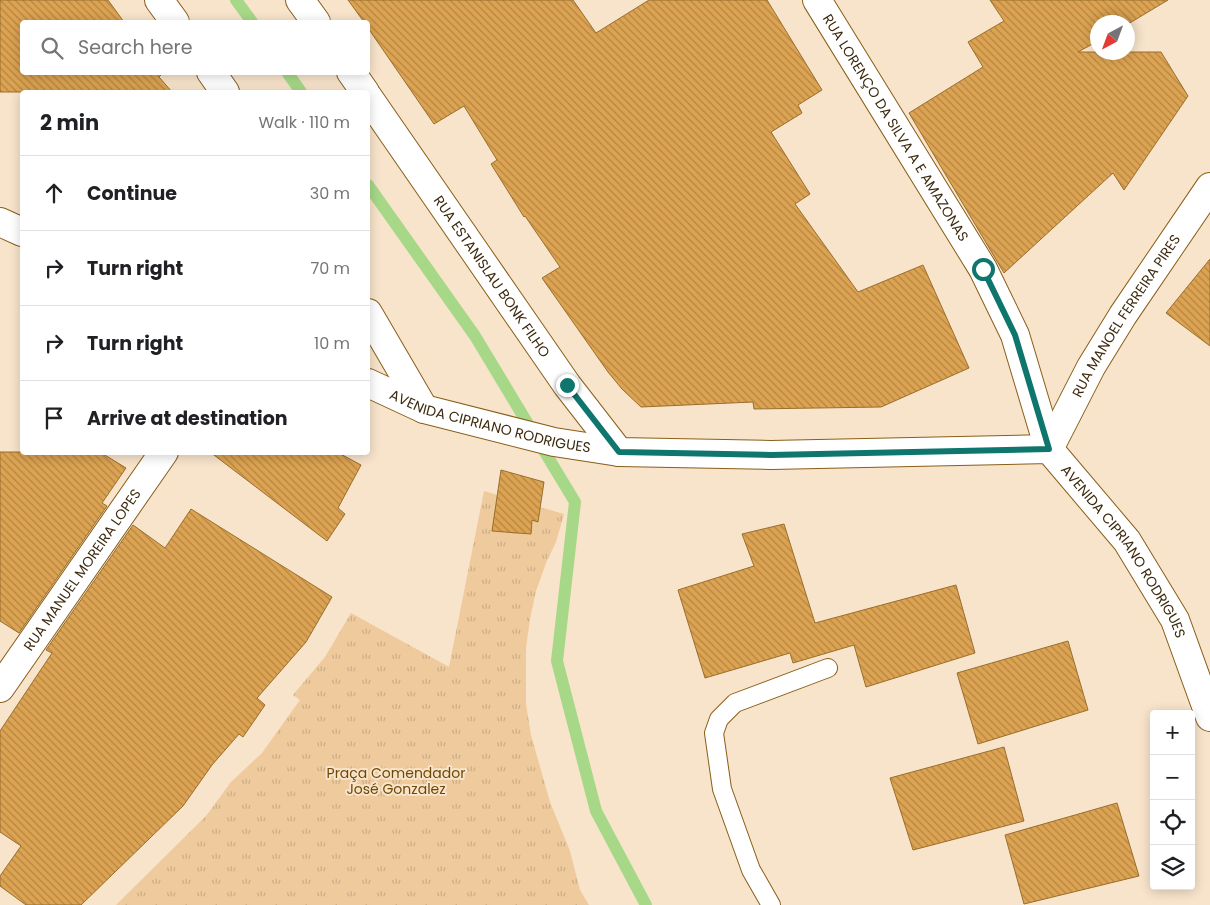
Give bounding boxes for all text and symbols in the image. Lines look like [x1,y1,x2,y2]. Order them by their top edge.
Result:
street label: RUA LORENÇO DA SILVA A E AMAZONAS [818,10,974,245]
north arrow [1090,15,1135,60]
search box [20,20,370,75]
icon: search [38,34,66,62]
text: Search here [78,34,192,61]
text: 2 min [40,108,99,137]
text: Walk · 110 m [258,111,350,134]
icon: ahead [40,179,68,207]
text: Continue [87,180,177,207]
text: 30 m [310,182,350,205]
street label: RUA ESTANISLAU BONK FILHO [429,191,555,361]
street label: RUA MANOEL FERREIRA PIRES [1067,230,1185,401]
icon: right [40,254,68,282]
text: Turn right [87,255,183,282]
text: 70 m [310,257,350,280]
route start [972,258,995,281]
icon: right [40,329,68,357]
text: Turn right [87,330,183,357]
text: 10 m [314,332,350,355]
route end [556,374,579,397]
street label: AVENIDA CIPRIANO RODRIGUES [386,384,592,458]
icon: arrive [40,404,68,432]
text: Arrive at destination [87,405,288,432]
street label: AVENIDA CIPRIANO RODRIGUES [1056,460,1191,641]
street label: RUA MANUEL MOREIRA LOPES [19,485,146,655]
map controls [1150,710,1195,890]
button: + [1150,710,1195,755]
button: − [1150,755,1195,800]
park label: Praça Comendador José Gonzalez [327,763,465,799]
button: locate [1150,800,1195,845]
button: layers [1150,845,1195,890]

